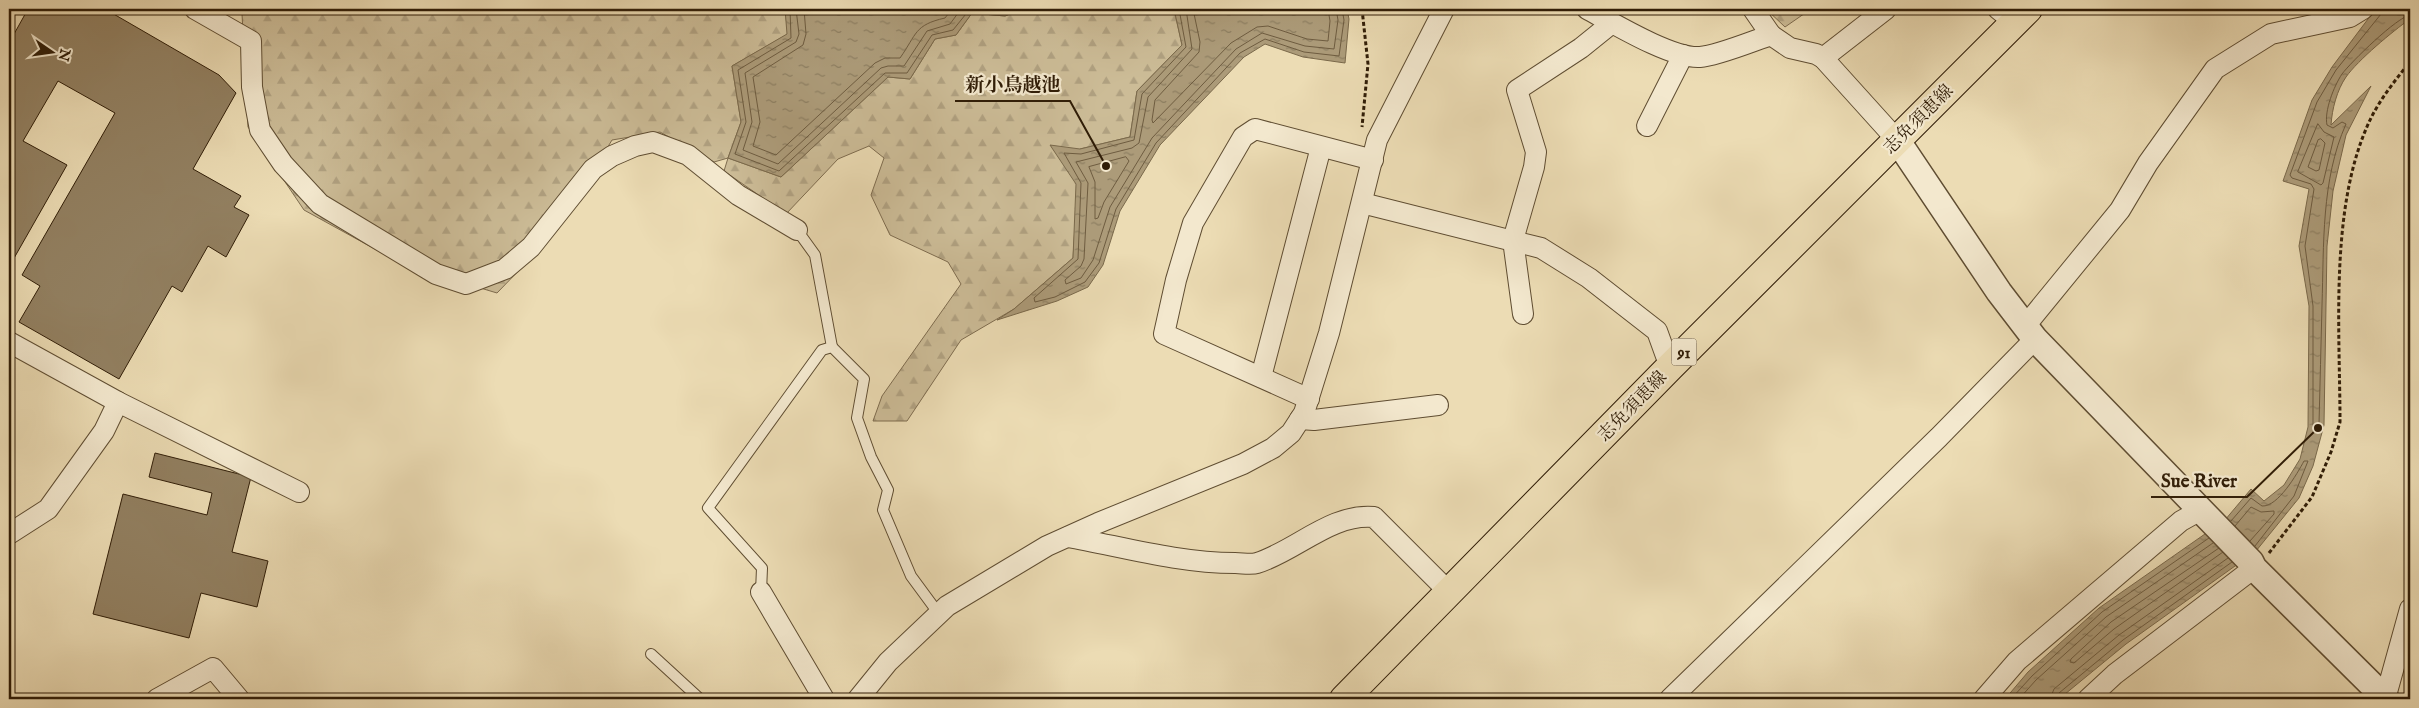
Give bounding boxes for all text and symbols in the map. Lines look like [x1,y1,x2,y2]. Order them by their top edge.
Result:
north arrow [28,28,78,78]
text: N [54,46,74,63]
callout: 新小鳥越池 [955,67,1070,101]
text: 新小鳥越池 [965,74,1061,98]
street label: 志免須恵線 [1879,80,1959,160]
road number: 91 [1672,338,1696,366]
street label: 志免須恵線 [1594,367,1673,447]
callout: Sue River [2151,463,2247,497]
text: Sue River [2161,470,2238,494]

